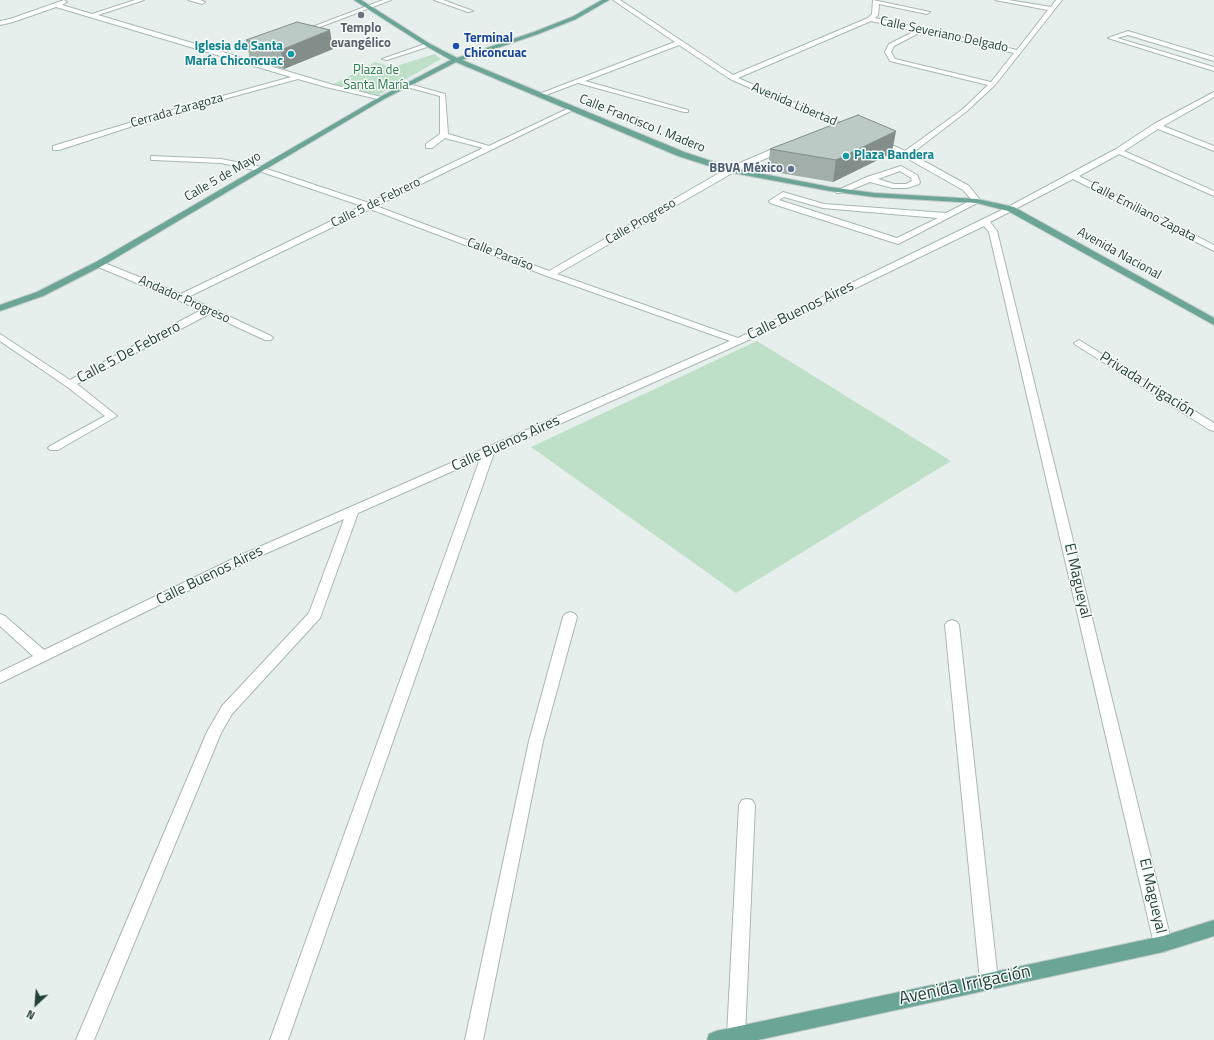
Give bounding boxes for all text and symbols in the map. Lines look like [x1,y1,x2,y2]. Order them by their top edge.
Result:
marker: Templo evangélico [356,10,366,20]
street label: Calle Severiano Delgado [878,14,1010,56]
place label: Templo evangélico [331,21,391,52]
place label: Terminal Chiconcuac [464,31,527,62]
place label: Iglesia de Santa María Chiconcuac [185,39,283,70]
marker: Terminal Chiconcuac [451,41,461,51]
marker: Iglesia de Santa María Chiconcuac [286,49,296,59]
park label: Plaza de Santa María [343,63,409,94]
street label: Avenida Libertad [749,80,839,130]
street label: Cerrada Zaragoza [129,90,225,132]
street label: Calle Francisco I. Madero [577,92,707,156]
place label: Plaza Bandera [854,148,934,164]
street label: Calle 5 de Mayo [182,149,264,205]
marker: Plaza Bandera [841,151,851,161]
place label: BBVA México [709,161,783,177]
marker: BBVA México [786,164,796,174]
street label: Calle 5 de Febrero [329,175,423,231]
street label: Calle Emiliano Zapata [1087,179,1199,245]
street label: Calle Progreso [603,196,679,248]
street label: Avenida Nacional [1074,225,1164,283]
street label: Calle Paraíso [465,235,535,275]
street label: Andador Progreso [136,273,232,327]
street label: Calle Buenos Aires [745,277,857,345]
street label: Calle 5 De Febrero [74,318,184,388]
street label: Privada Irrigación [1096,348,1198,422]
street label: Calle Buenos Aires [449,412,563,476]
street label: Calle Buenos Aires [154,542,266,610]
street label: El Magueyal [1060,542,1094,620]
street label: El Magueyal [1135,857,1169,935]
street label: Avenida Irrigación [897,961,1033,1011]
north arrow [16,984,56,1024]
text: N [24,1006,38,1024]

